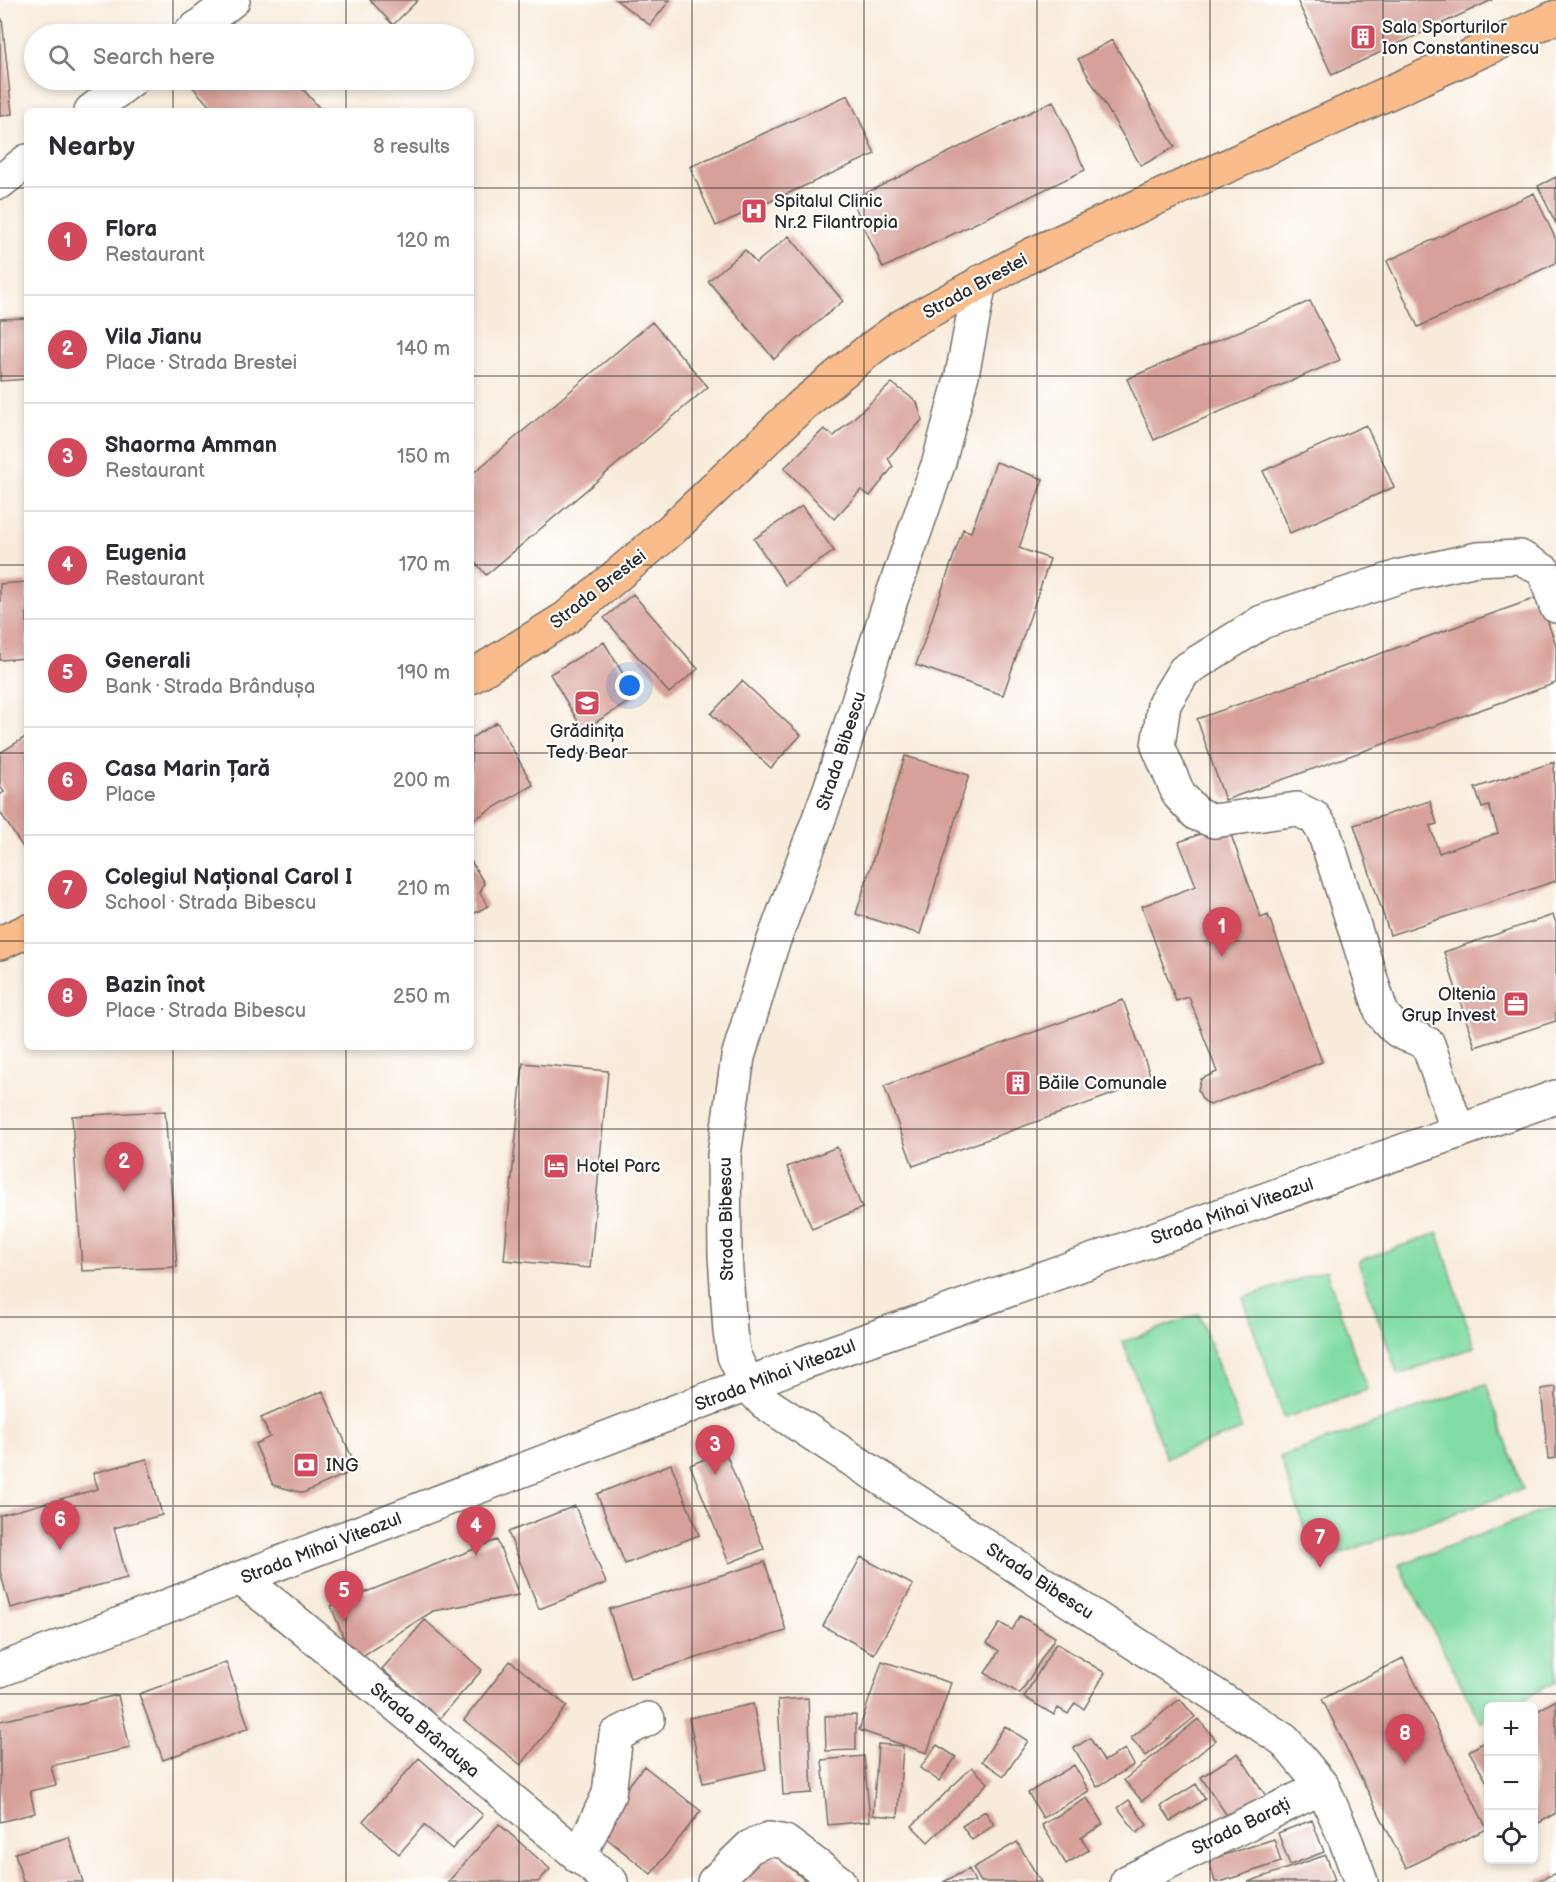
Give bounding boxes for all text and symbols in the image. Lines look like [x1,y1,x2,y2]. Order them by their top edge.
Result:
place label: Sala Sporturilor Ion Constantinescu [1382,17,1539,59]
building icon: Sala Sporturilor Ion Constantinescu [1348,22,1378,52]
search box [24,24,474,90]
icon: search [45,41,78,74]
text: Search here [93,44,215,71]
text: Nearby [48,132,135,163]
text: 8 results [373,135,450,159]
place label: Spitalul Clinic Nr.2 Filantropia [774,191,898,233]
hospital icon: Spitalul Clinic Nr.2 Filantropia [739,196,769,226]
text: Flora [105,216,157,243]
text: 1 [63,229,72,253]
text: 120 m [397,229,450,253]
text: Restaurant [105,243,205,267]
street label: Strada Brestei [919,249,1031,324]
text: Vila Jianu [105,324,202,351]
text: 2 [62,337,73,361]
text: 140 m [396,337,450,361]
text: Place · Strada Brestei [105,351,297,375]
text: Shaorma Amman [105,432,277,459]
text: 3 [62,445,73,469]
text: 150 m [397,445,450,469]
text: Restaurant [105,459,205,483]
text: Eugenia [105,540,187,567]
street label: Strada Brestei [546,545,650,633]
text: 4 [62,553,73,577]
text: 170 m [399,553,450,577]
text: Restaurant [105,567,205,591]
text: Generali [105,648,191,675]
text: 5 [62,661,73,685]
text: 190 m [397,661,450,685]
your location [615,671,644,700]
text: Bank · Strada Brândușa [105,675,315,699]
school or university icon: Grădinița Tedy Bear [572,688,602,718]
street label: Strada Bibescu [812,689,871,813]
place label: Grădinița Tedy Bear [546,721,628,763]
text: Casa Marin Țară [105,756,270,783]
text: 6 [61,769,74,793]
text: 200 m [393,769,450,793]
text: Place [105,783,156,807]
text: Colegiul Național Carol I [105,864,353,891]
text: 7 [62,877,73,901]
text: 210 m [397,877,450,901]
text: School · Strada Bibescu [105,891,316,915]
pin: 1 [1202,908,1242,957]
text: Bazin înot [105,972,205,999]
place label: Oltenia Grup Invest [1401,984,1496,1026]
text: 8 [61,985,74,1009]
text: 250 m [393,985,450,1009]
office icon: Oltenia Grup Invest [1501,989,1531,1019]
text: Place · Strada Bibescu [105,999,306,1023]
building icon: Băile Comunale [1003,1068,1033,1098]
place label: Băile Comunale [1038,1073,1167,1094]
pin: 2 [104,1142,144,1192]
hotel icon: Hotel Parc [541,1151,571,1181]
place label: Hotel Parc [576,1156,660,1177]
street label: Strada Bibescu [715,1157,738,1281]
street label: Strada Mihai Viteazul [1148,1174,1316,1249]
street label: Strada Mihai Viteazul [692,1335,858,1416]
pin: 3 [696,1426,734,1475]
bank icon: ING [291,1450,321,1480]
place label: ING [326,1455,359,1476]
pin: 6 [40,1500,80,1550]
pin: 4 [456,1506,496,1556]
street label: Strada Mihai Viteazul [238,1508,404,1589]
pin: 7 [1300,1518,1340,1568]
street label: Strada Bibescu [982,1539,1097,1624]
pin: 5 [324,1572,364,1621]
street label: Strada Brândușa [366,1679,484,1782]
map controls [1484,1702,1538,1864]
button: + [1484,1702,1538,1756]
pin: 8 [1386,1714,1424,1764]
button: − [1484,1756,1538,1810]
street label: Strada Barați [1188,1793,1294,1859]
button: locate [1484,1810,1538,1864]

